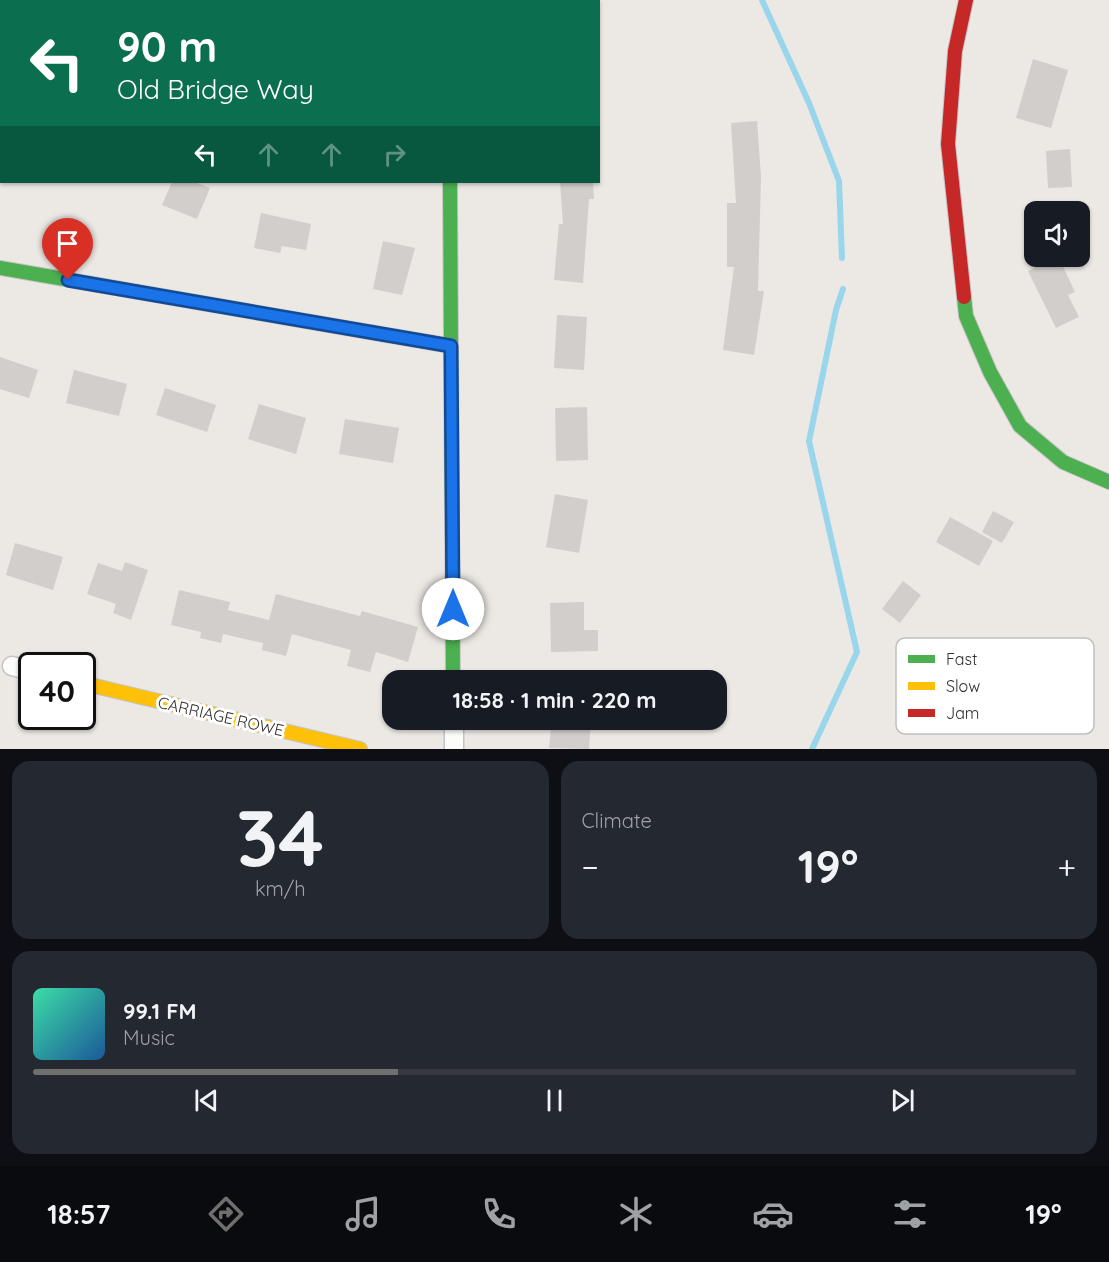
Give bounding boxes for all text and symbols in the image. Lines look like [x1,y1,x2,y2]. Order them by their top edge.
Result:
text: 90 m [117,20,217,73]
icon: left [18,24,96,102]
text: Old Bridge Way [117,72,314,106]
icon: left [189,138,222,171]
icon: ahead [252,138,285,171]
icon: ahead [315,138,348,171]
icon: right [378,138,411,171]
map controls [1024,201,1090,267]
button: sound [1024,201,1090,267]
pin [42,218,93,280]
icon: arrive [51,227,84,260]
position arrow [421,577,485,641]
legend [896,638,1094,734]
text: Fast [946,649,977,669]
speed limit sign: 40 [18,652,96,730]
text: Slow [946,676,980,696]
text: 18:58 · 1 min · 220 m [452,686,657,714]
street label: CARRIAGE ROWE [156,692,286,740]
text: Jam [946,703,979,723]
text: 34 [236,788,324,886]
text: Climate [582,808,652,833]
text: 19° [798,838,858,894]
text: − [582,846,599,887]
text: + [1057,846,1076,887]
text: km/h [255,876,306,901]
text: 99.1 FM [123,997,197,1025]
text: Music [123,1025,175,1050]
icon: previous [190,1084,223,1117]
icon: pause [538,1084,571,1117]
icon: next [886,1084,919,1117]
icon: directions [205,1193,247,1235]
icon: music [342,1193,384,1235]
icon: phone [478,1193,520,1235]
icon: climate [615,1193,657,1235]
icon: car [752,1193,794,1235]
icon: filters [889,1193,931,1235]
text: 18:57 [47,1197,110,1231]
text: 19° [1025,1197,1062,1231]

